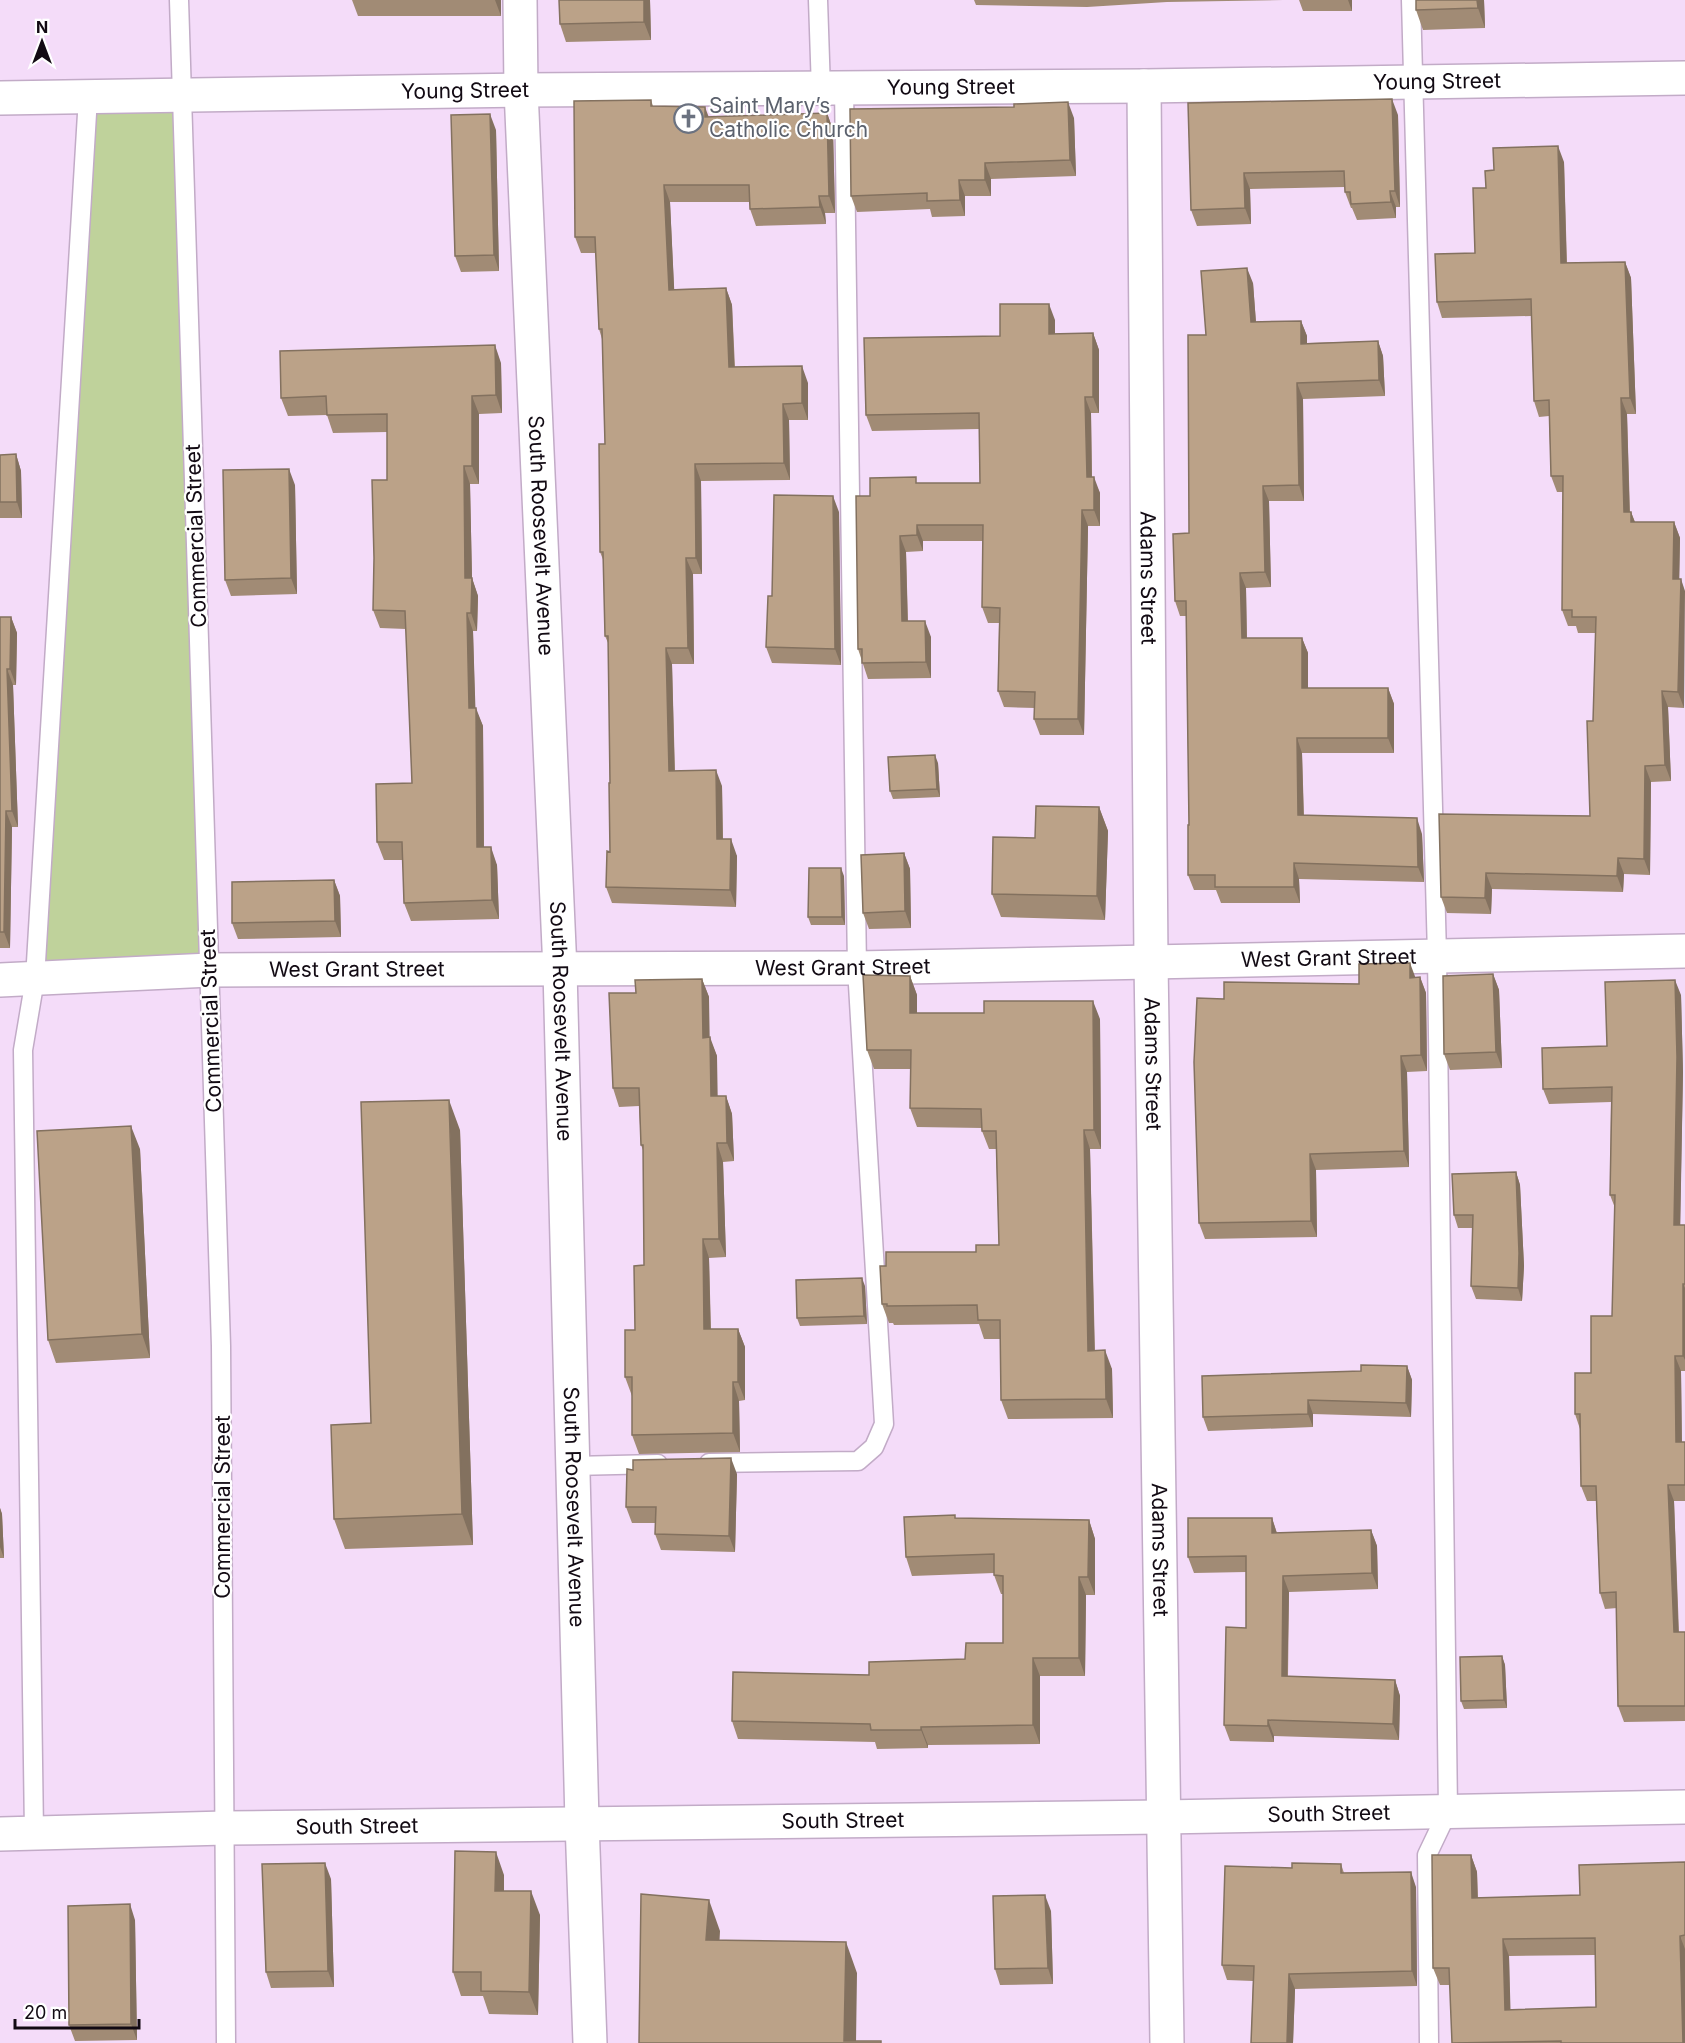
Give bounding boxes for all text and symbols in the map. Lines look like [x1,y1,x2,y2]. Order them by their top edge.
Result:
north arrow [12,12,72,72]
text: N [36,17,48,37]
street label: Young Street [1373,68,1501,95]
street label: Young Street [887,74,1015,100]
street label: Young Street [401,77,529,104]
place label: Saint Mary’s Catholic Church [709,93,868,142]
church icon: Saint Mary’s Catholic Church [672,102,704,134]
street label: South Roosevelt Avenue [523,415,559,656]
street label: Commercial Street [180,444,211,628]
street label: Adams Street [1135,511,1161,645]
street label: South Roosevelt Avenue [545,900,577,1142]
street label: Commercial Street [195,929,226,1113]
street label: West Grant Street [1241,944,1417,972]
street label: West Grant Street [755,953,931,980]
street label: West Grant Street [269,956,445,982]
street label: Adams Street [1140,997,1167,1131]
street label: South Roosevelt Avenue [559,1386,590,1628]
street label: Commercial Street [210,1415,235,1599]
street label: Adams Street [1147,1483,1174,1617]
street label: South Street [1267,1800,1391,1827]
street label: South Street [781,1807,905,1833]
street label: South Street [295,1813,419,1839]
scale bar [15,1992,140,2030]
text: 20 m [24,2002,67,2023]

